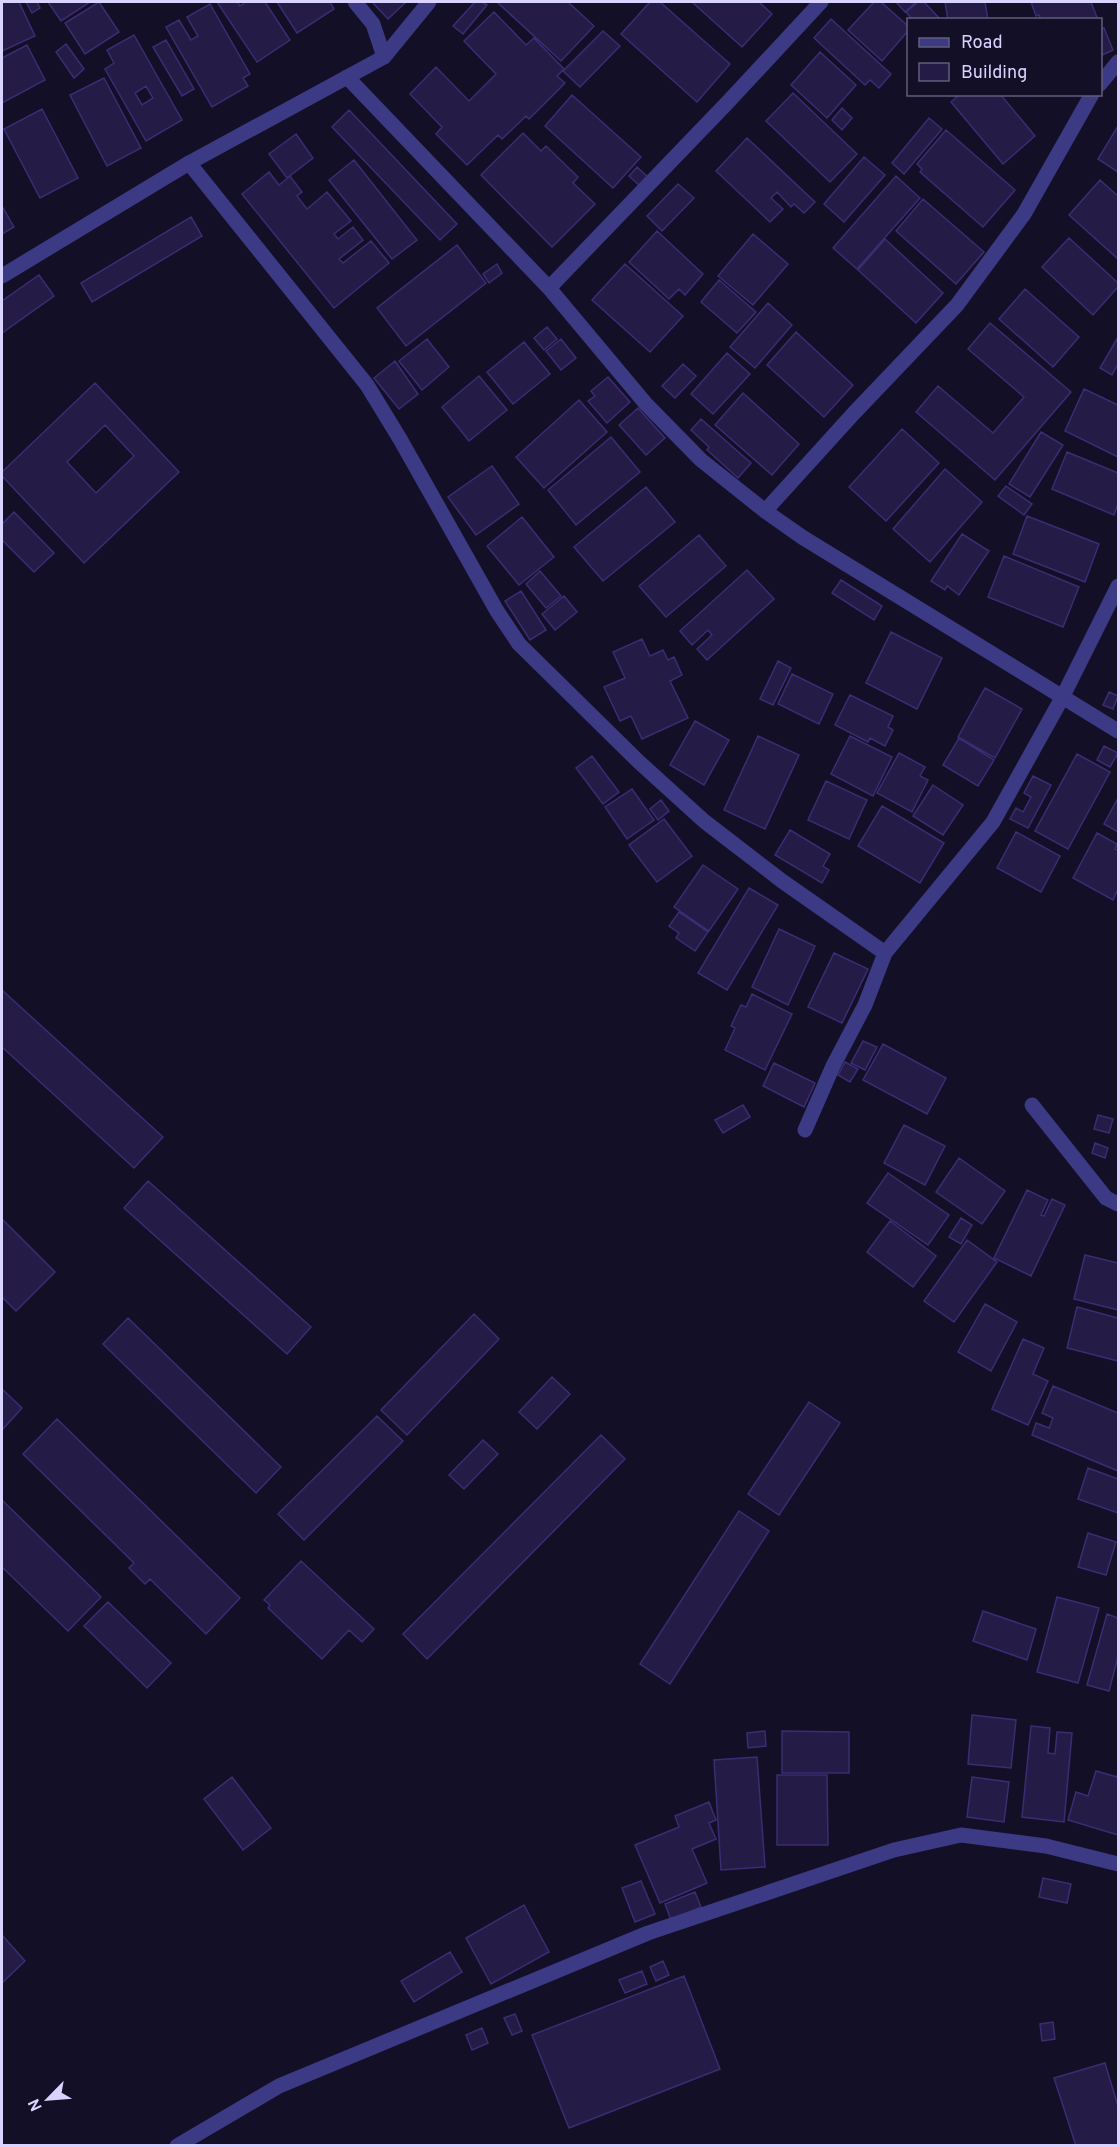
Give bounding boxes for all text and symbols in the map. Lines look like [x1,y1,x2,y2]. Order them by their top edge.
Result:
legend [907,18,1102,96]
text: Road [961,32,1003,55]
text: Building [961,62,1027,85]
north arrow [18,2069,78,2129]
text: N [25,2095,48,2114]

